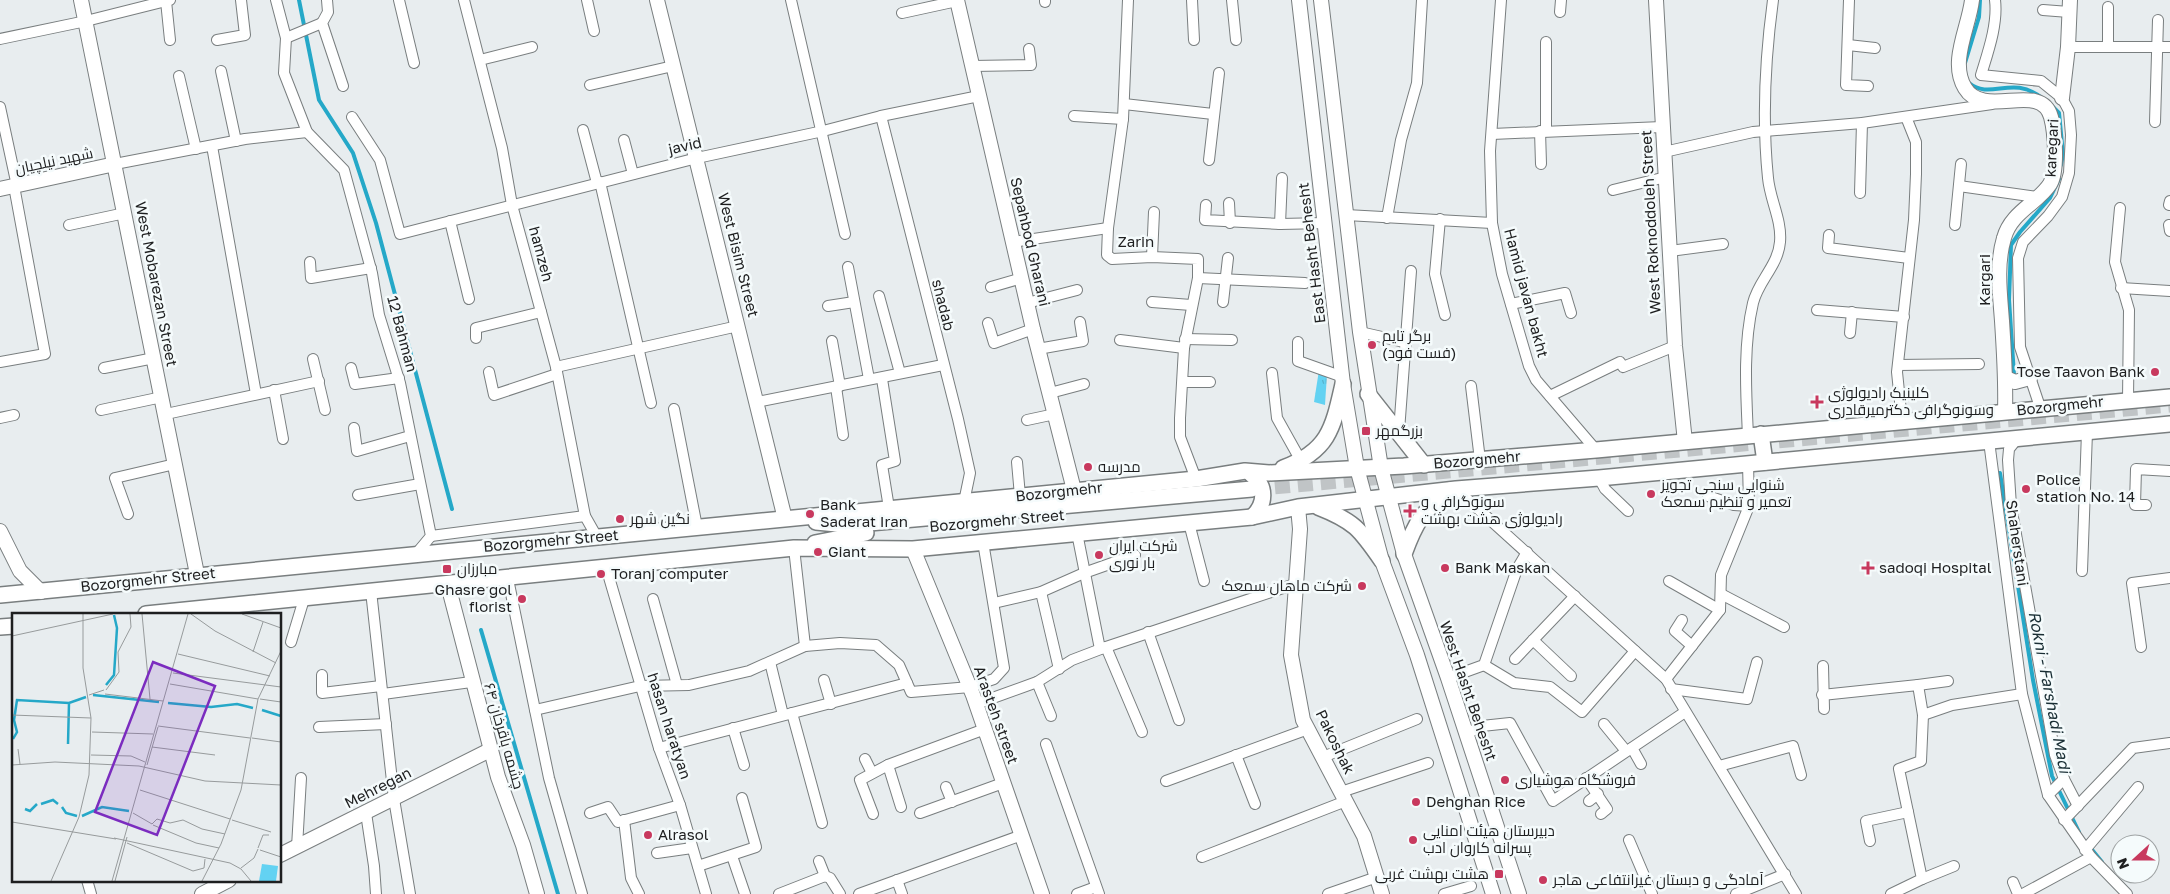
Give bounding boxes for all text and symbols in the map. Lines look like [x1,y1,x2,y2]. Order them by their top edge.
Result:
street label: karegari [2040,118,2062,178]
street label: West Roknoddoleh Street [1636,130,1664,314]
street label: javid [665,132,703,158]
street label: شهید نیلچیان [13,143,95,179]
street label: Sepahbod Gharani [1007,175,1055,308]
street label: East Hasht Behesht [1293,182,1329,324]
street label: West Bisim Street [715,191,763,319]
street label: West Mobarezan Street [132,200,182,368]
street label: hamzeh [526,224,558,283]
street label: Hamid javan bakht [1501,226,1553,359]
street label: Zarin [1118,232,1154,250]
street label: Kargari [1975,254,1993,306]
street label: shadab [929,277,959,332]
street label: 12 Bahman [384,294,422,374]
place label: برگر تایم (فست فود) [1382,326,1456,362]
marker: برگر تایم (فست فود) [1366,339,1378,351]
place label: Tose Taavon Bank [2017,362,2146,380]
marker: Tose Taavon Bank [2149,366,2161,378]
place label: کلینیک رادیولوژی وسونوگرافی دکترمیرقادری [1828,383,1994,420]
street label: Bozorgmehr [2015,391,2105,419]
marker: کلینیک رادیولوژی وسونوگرافی دکترمیرقادری [1810,395,1824,409]
place label: بزرگمهر [1375,421,1423,441]
marker: بزرگمهر [1360,425,1372,437]
street label: Bozorgmehr [1432,446,1522,472]
place label: مدرسه [1098,457,1141,476]
marker: مدرسه [1082,461,1094,473]
place label: Police station No. 14 [2036,470,2135,505]
place label: شنوایی سنجی تجویز تعمیر و تنظیم سمعک [1660,475,1791,512]
street label: Bozorgmehr [1014,477,1104,505]
marker: Police station No. 14 [2020,483,2032,495]
marker: شنوایی سنجی تجویز تعمیر و تنظیم سمعک [1645,488,1657,500]
place label: سونوگرافی و رادیولوژی هشت بهشت [1421,492,1563,529]
place label: Bank Saderat Iran [820,495,908,530]
street label: Shaherstani [2003,499,2033,587]
marker: سونوگرافی و رادیولوژی هشت بهشت [1403,504,1417,518]
street label: Bozorgmehr Street [928,505,1065,535]
marker: Bank Saderat Iran [804,508,816,520]
place label: نگین شهر [629,509,690,529]
marker: نگین شهر [614,513,626,525]
street label: Bozorgmehr Street [482,525,619,555]
place label: شرکت ایران بار نوری [1109,536,1178,573]
place label: Giant [828,542,866,560]
marker: Giant [812,546,824,558]
marker: شرکت ایران بار نوری [1093,549,1105,561]
place label: Bank Maskan [1455,558,1550,576]
place label: sadoqi Hospital [1879,558,1992,576]
place label: مبارزان [457,559,497,579]
marker: sadoqi Hospital [1861,561,1875,575]
marker: Bank Maskan [1439,562,1451,574]
street label: Bozorgmehr Street [79,563,216,595]
marker: مبارزان [441,563,453,575]
place label: Toranj computer [611,564,729,582]
marker: Toranj computer [595,568,607,580]
place label: شرکت ماهان سمعک [1221,576,1352,596]
place label: Ghasre gol florist [435,580,512,615]
marker: شرکت ماهان سمعک [1356,580,1368,592]
marker: Ghasre gol florist [516,593,528,605]
water label: Rokni - Farshadi Madi [2024,609,2076,776]
inset map [12,613,281,882]
street label: West Hasht Behesht [1437,618,1501,763]
street label: Arasteh street [971,663,1023,766]
street label: hasan haratyan [644,670,696,781]
street label: چشمه باقرخان ۶۴ [479,681,529,791]
street label: Pakoshak [1313,706,1359,777]
street label: Mehregan [341,763,414,812]
place label: فروشگاه هوشیاری [1515,770,1636,790]
marker: فروشگاه هوشیاری [1499,774,1511,786]
place label: Dehghan Rice [1426,792,1526,810]
marker: Dehghan Rice [1410,796,1422,808]
place label: دبیرستان هیئت امنایی پسرانه کاروان ادب [1423,821,1555,858]
place label: Alrasol [658,825,709,843]
marker: Alrasol [642,829,654,841]
marker: دبیرستان هیئت امنایی پسرانه کاروان ادب [1407,834,1419,846]
north arrow [2110,834,2160,884]
text: N [2113,856,2132,872]
place label: هشت بهشت غربی [1375,864,1489,884]
marker: هشت بهشت غربی [1493,868,1505,880]
place label: آمادگی و دبستان غیرانتفاعی هاجر [1552,870,1763,890]
marker: آمادگی و دبستان غیرانتفاعی هاجر [1537,874,1549,886]

